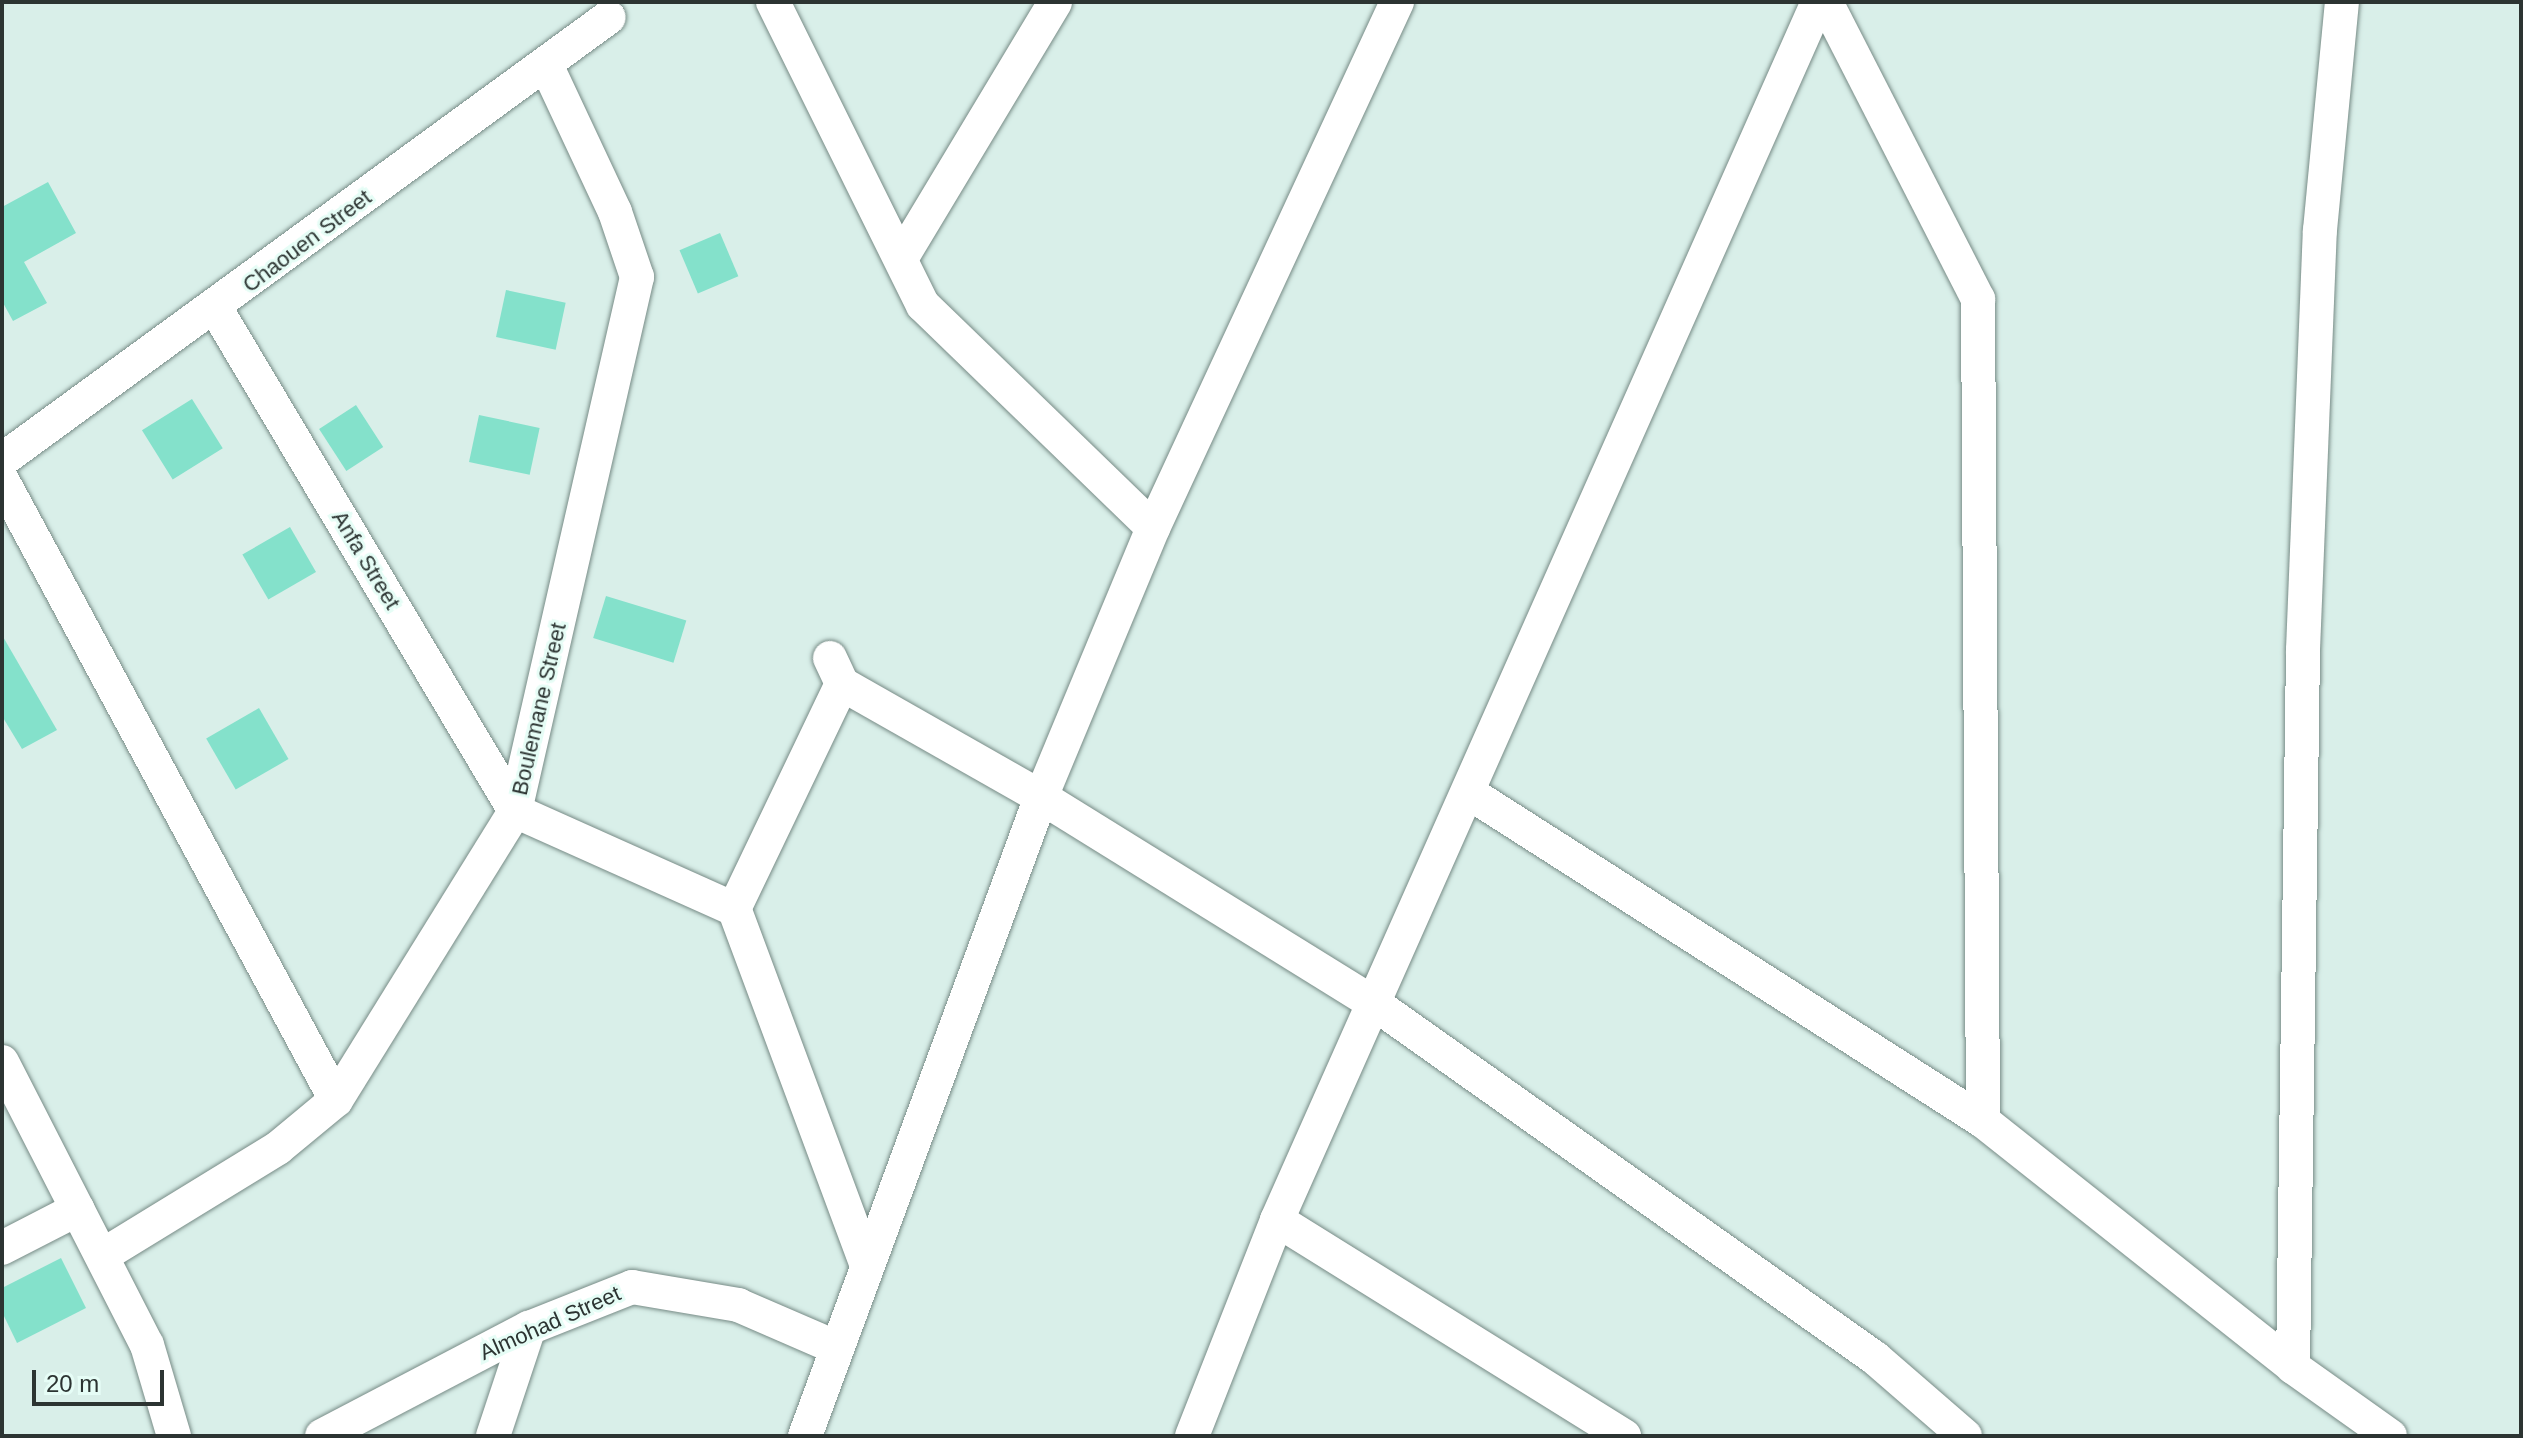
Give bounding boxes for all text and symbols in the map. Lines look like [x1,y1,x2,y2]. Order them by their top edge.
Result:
street label: Chaouen Street [238,184,376,298]
street label: Anfa Street [326,506,406,614]
street label: Boulemane Street [506,620,572,798]
street label: Almohad Street [475,1280,625,1366]
scale bar [36,1354,168,1404]
text: 20 m [46,1370,99,1397]

